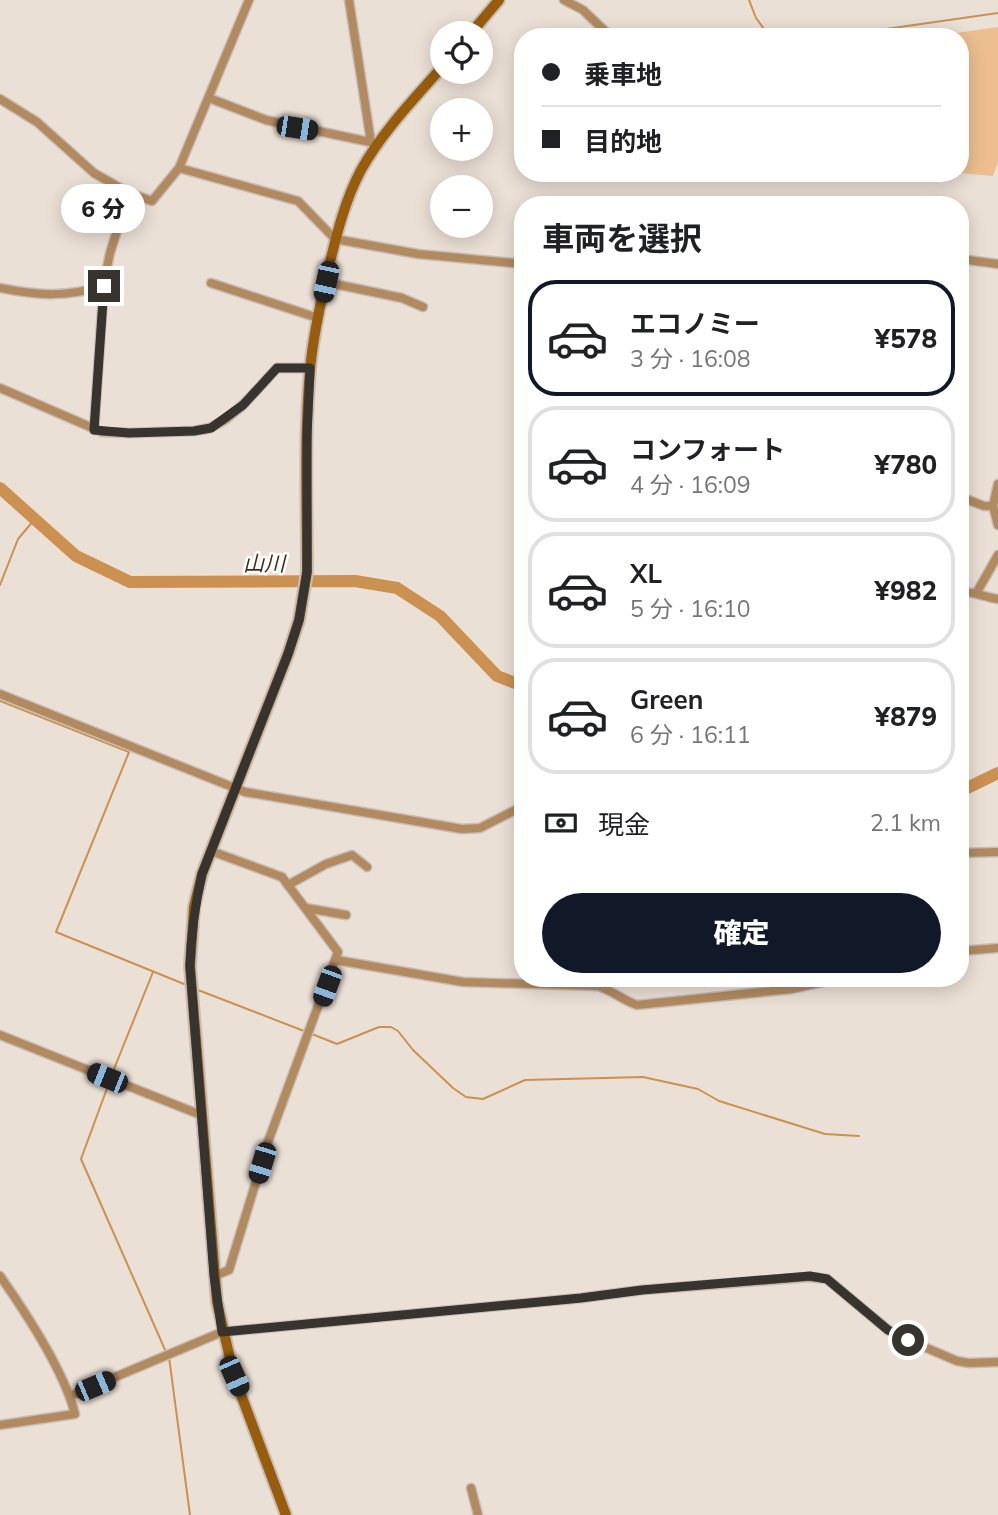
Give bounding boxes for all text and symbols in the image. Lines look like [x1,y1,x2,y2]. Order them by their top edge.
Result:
map controls [430,21,493,238]
button: locate [430,21,493,84]
text: 乗車地 [584,58,662,91]
button: + [430,98,493,161]
car [275,114,320,142]
text: 目的地 [584,125,662,158]
button: − [430,175,493,238]
callout: 6 分 [62,184,146,233]
text: 6 分 [81,194,125,223]
text: 車両を選択 [542,218,702,258]
car [312,259,341,305]
route end [88,270,120,302]
icon: car [546,307,609,370]
text: エコノミー [630,307,760,340]
text: ¥578 [875,322,937,355]
text: 3 分 · 16:08 [630,344,751,373]
icon: car [546,433,609,496]
text: コンフォート [630,433,785,466]
text: ¥780 [875,448,937,481]
text: 4 分 · 16:09 [630,470,751,499]
water label: 山川 [243,550,287,576]
text: XL [630,557,662,590]
icon: car [546,559,609,622]
text: ¥982 [875,574,937,607]
text: 5 分 · 16:10 [630,594,751,623]
text: Green [630,683,703,716]
icon: car [546,685,609,748]
text: ¥879 [875,700,937,733]
text: 6 分 · 16:11 [630,720,751,749]
icon: cash [542,804,580,842]
text: 現金 [598,808,650,841]
text: 2.1 km [870,808,941,837]
button: 確定 [542,893,941,973]
car [310,963,345,1009]
car [84,1060,131,1096]
car [246,1140,279,1186]
route start [892,1324,924,1356]
car [216,1353,253,1399]
car [72,1368,119,1404]

